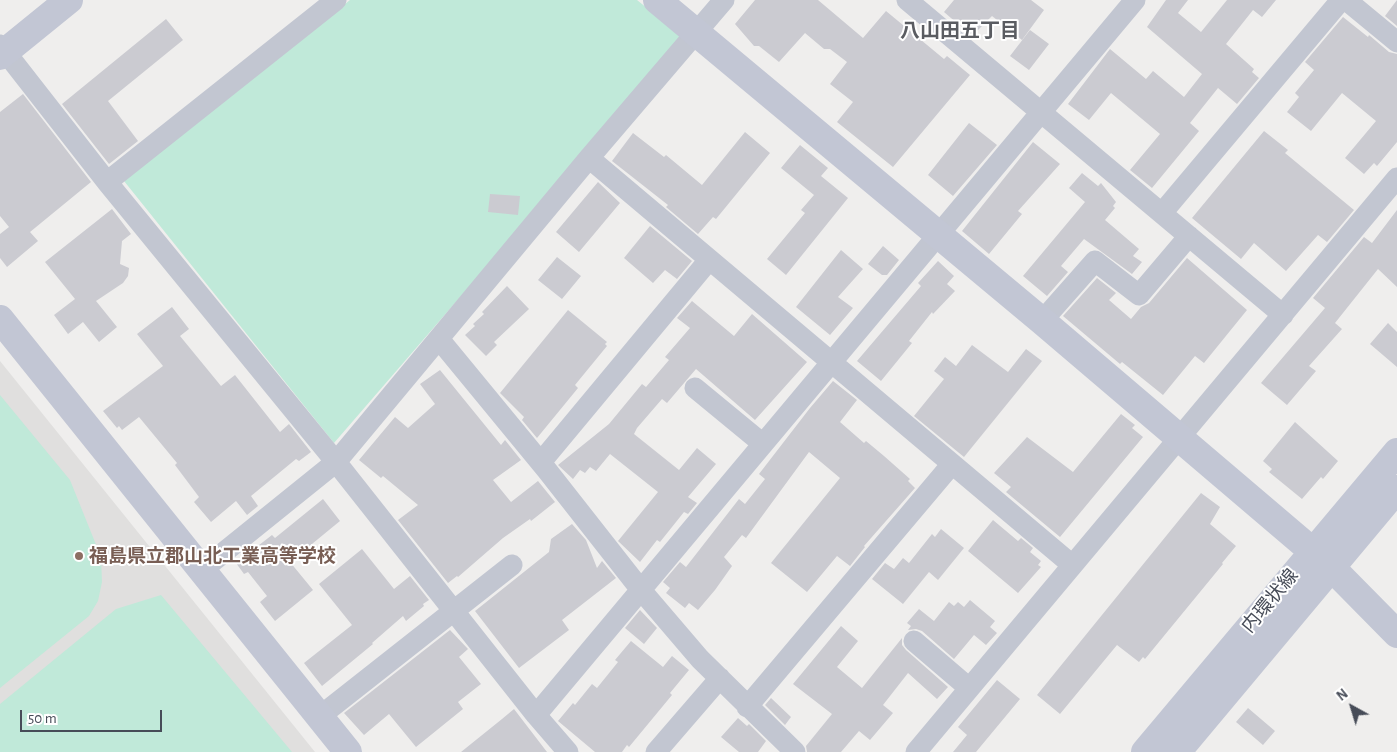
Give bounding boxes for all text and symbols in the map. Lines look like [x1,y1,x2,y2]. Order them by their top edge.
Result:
district label: 八山田五丁目 [900,19,1020,43]
place label: 福島県立郡山北工業高等学校 [89,545,336,567]
marker: 福島県立郡山北工業高等学校 [73,550,85,562]
street label: 内環状線 [1237,565,1303,637]
north arrow [1327,682,1377,732]
text: N [1334,687,1351,704]
scale bar [22,700,165,732]
text: 50 m [28,711,57,726]

